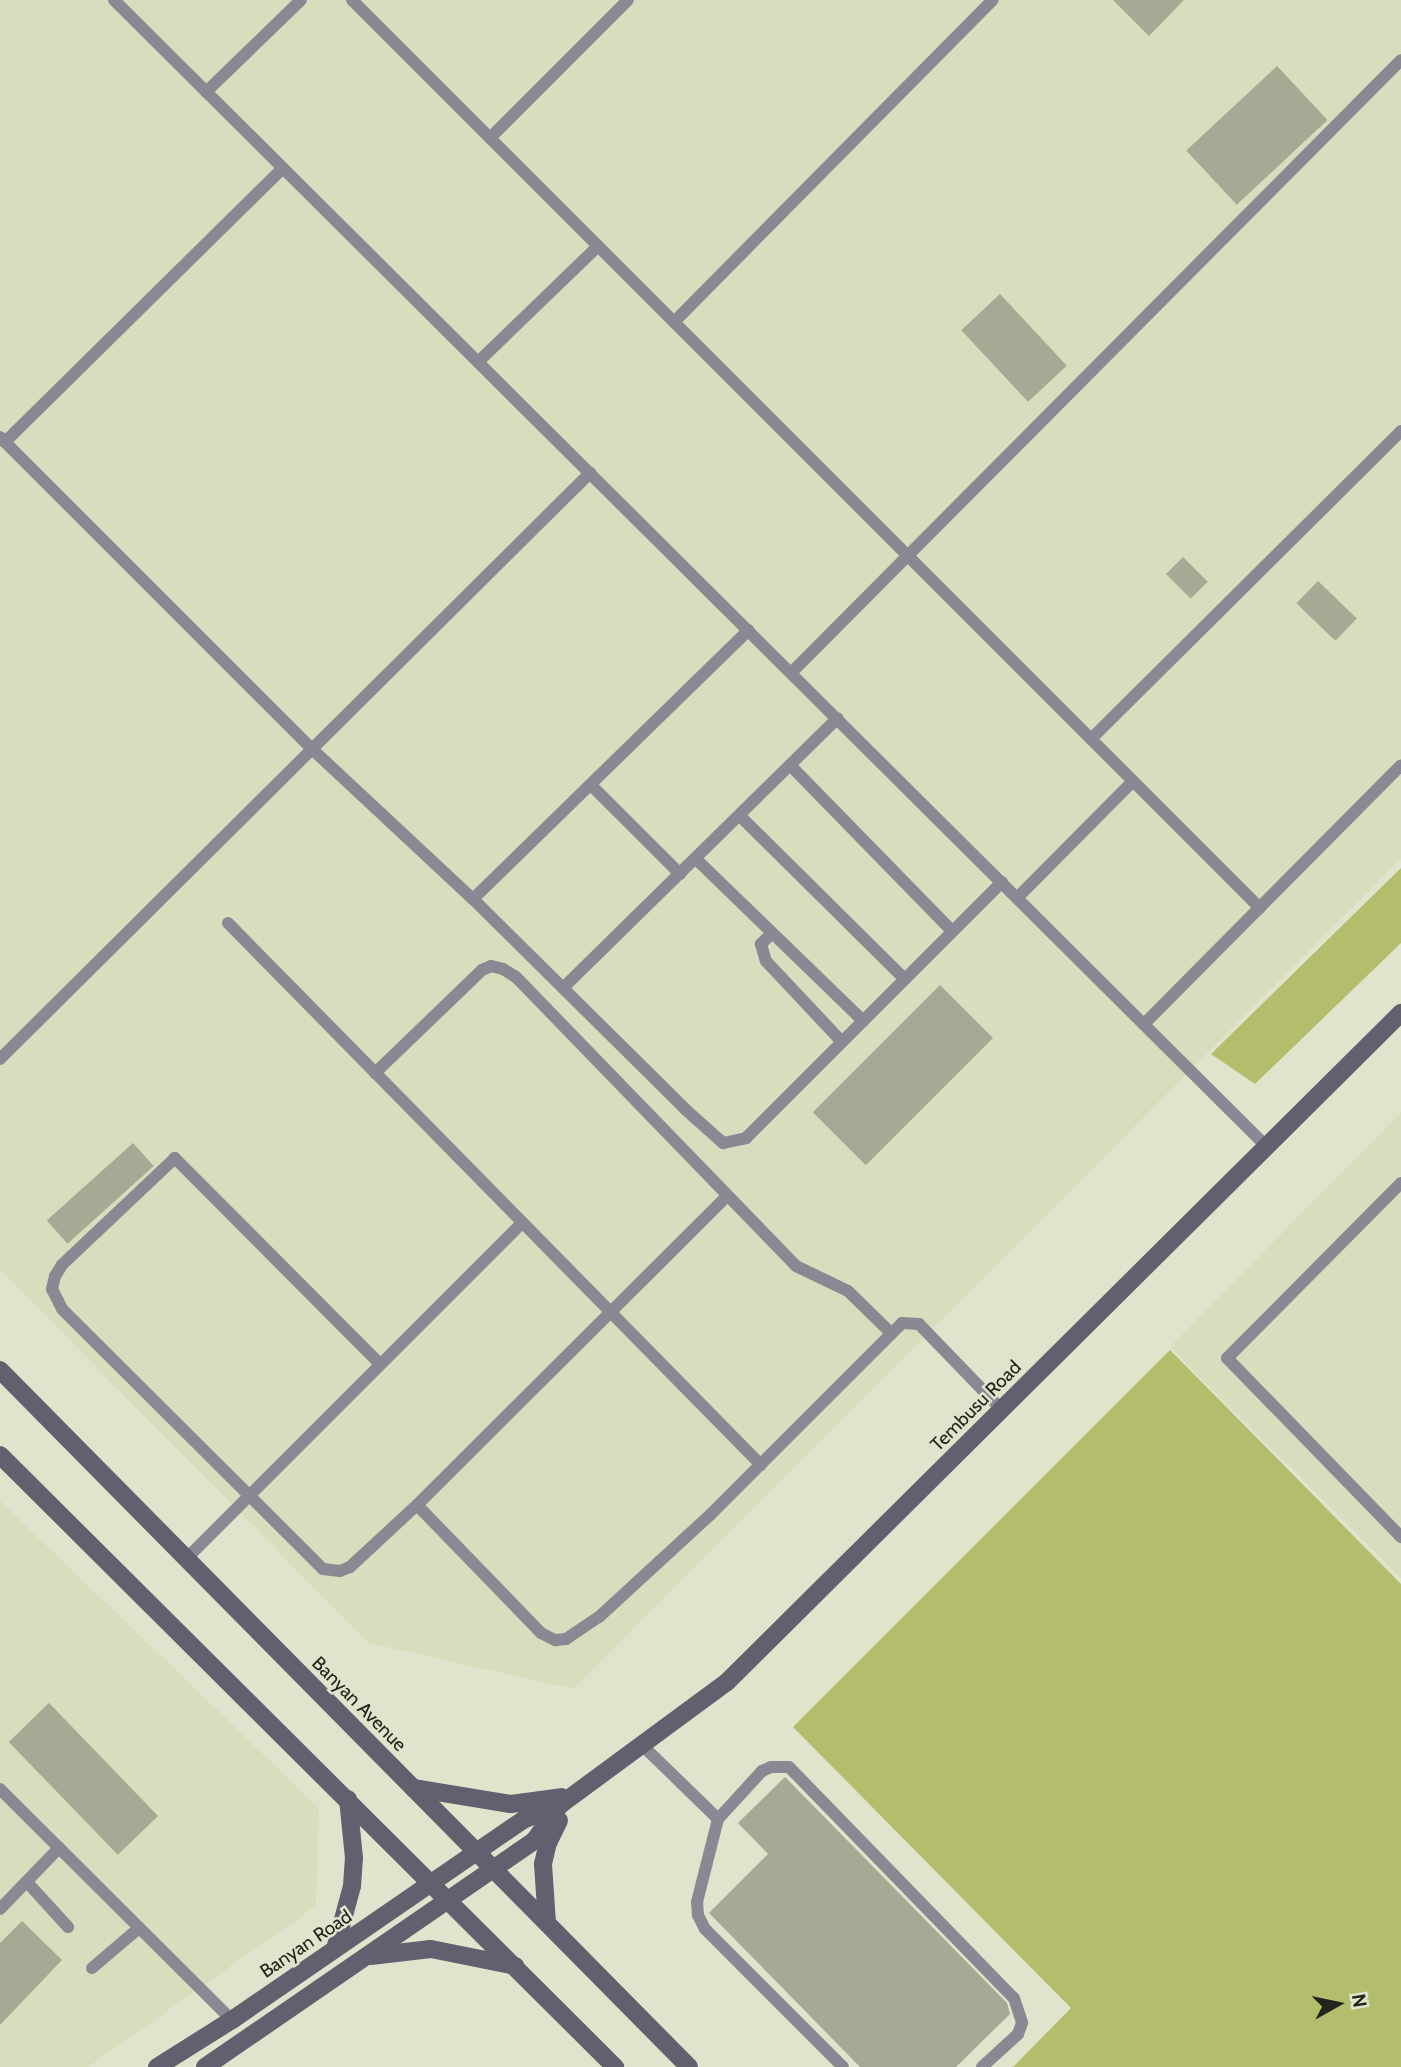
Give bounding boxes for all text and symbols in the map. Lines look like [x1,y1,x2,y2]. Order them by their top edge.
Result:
street label: Tembusu Road [926,1356,1026,1456]
street label: Banyan Avenue [307,1652,411,1756]
street label: Banyan Road [256,1905,356,1983]
north arrow [1303,1969,1373,2039]
text: N [1347,1992,1372,2009]

